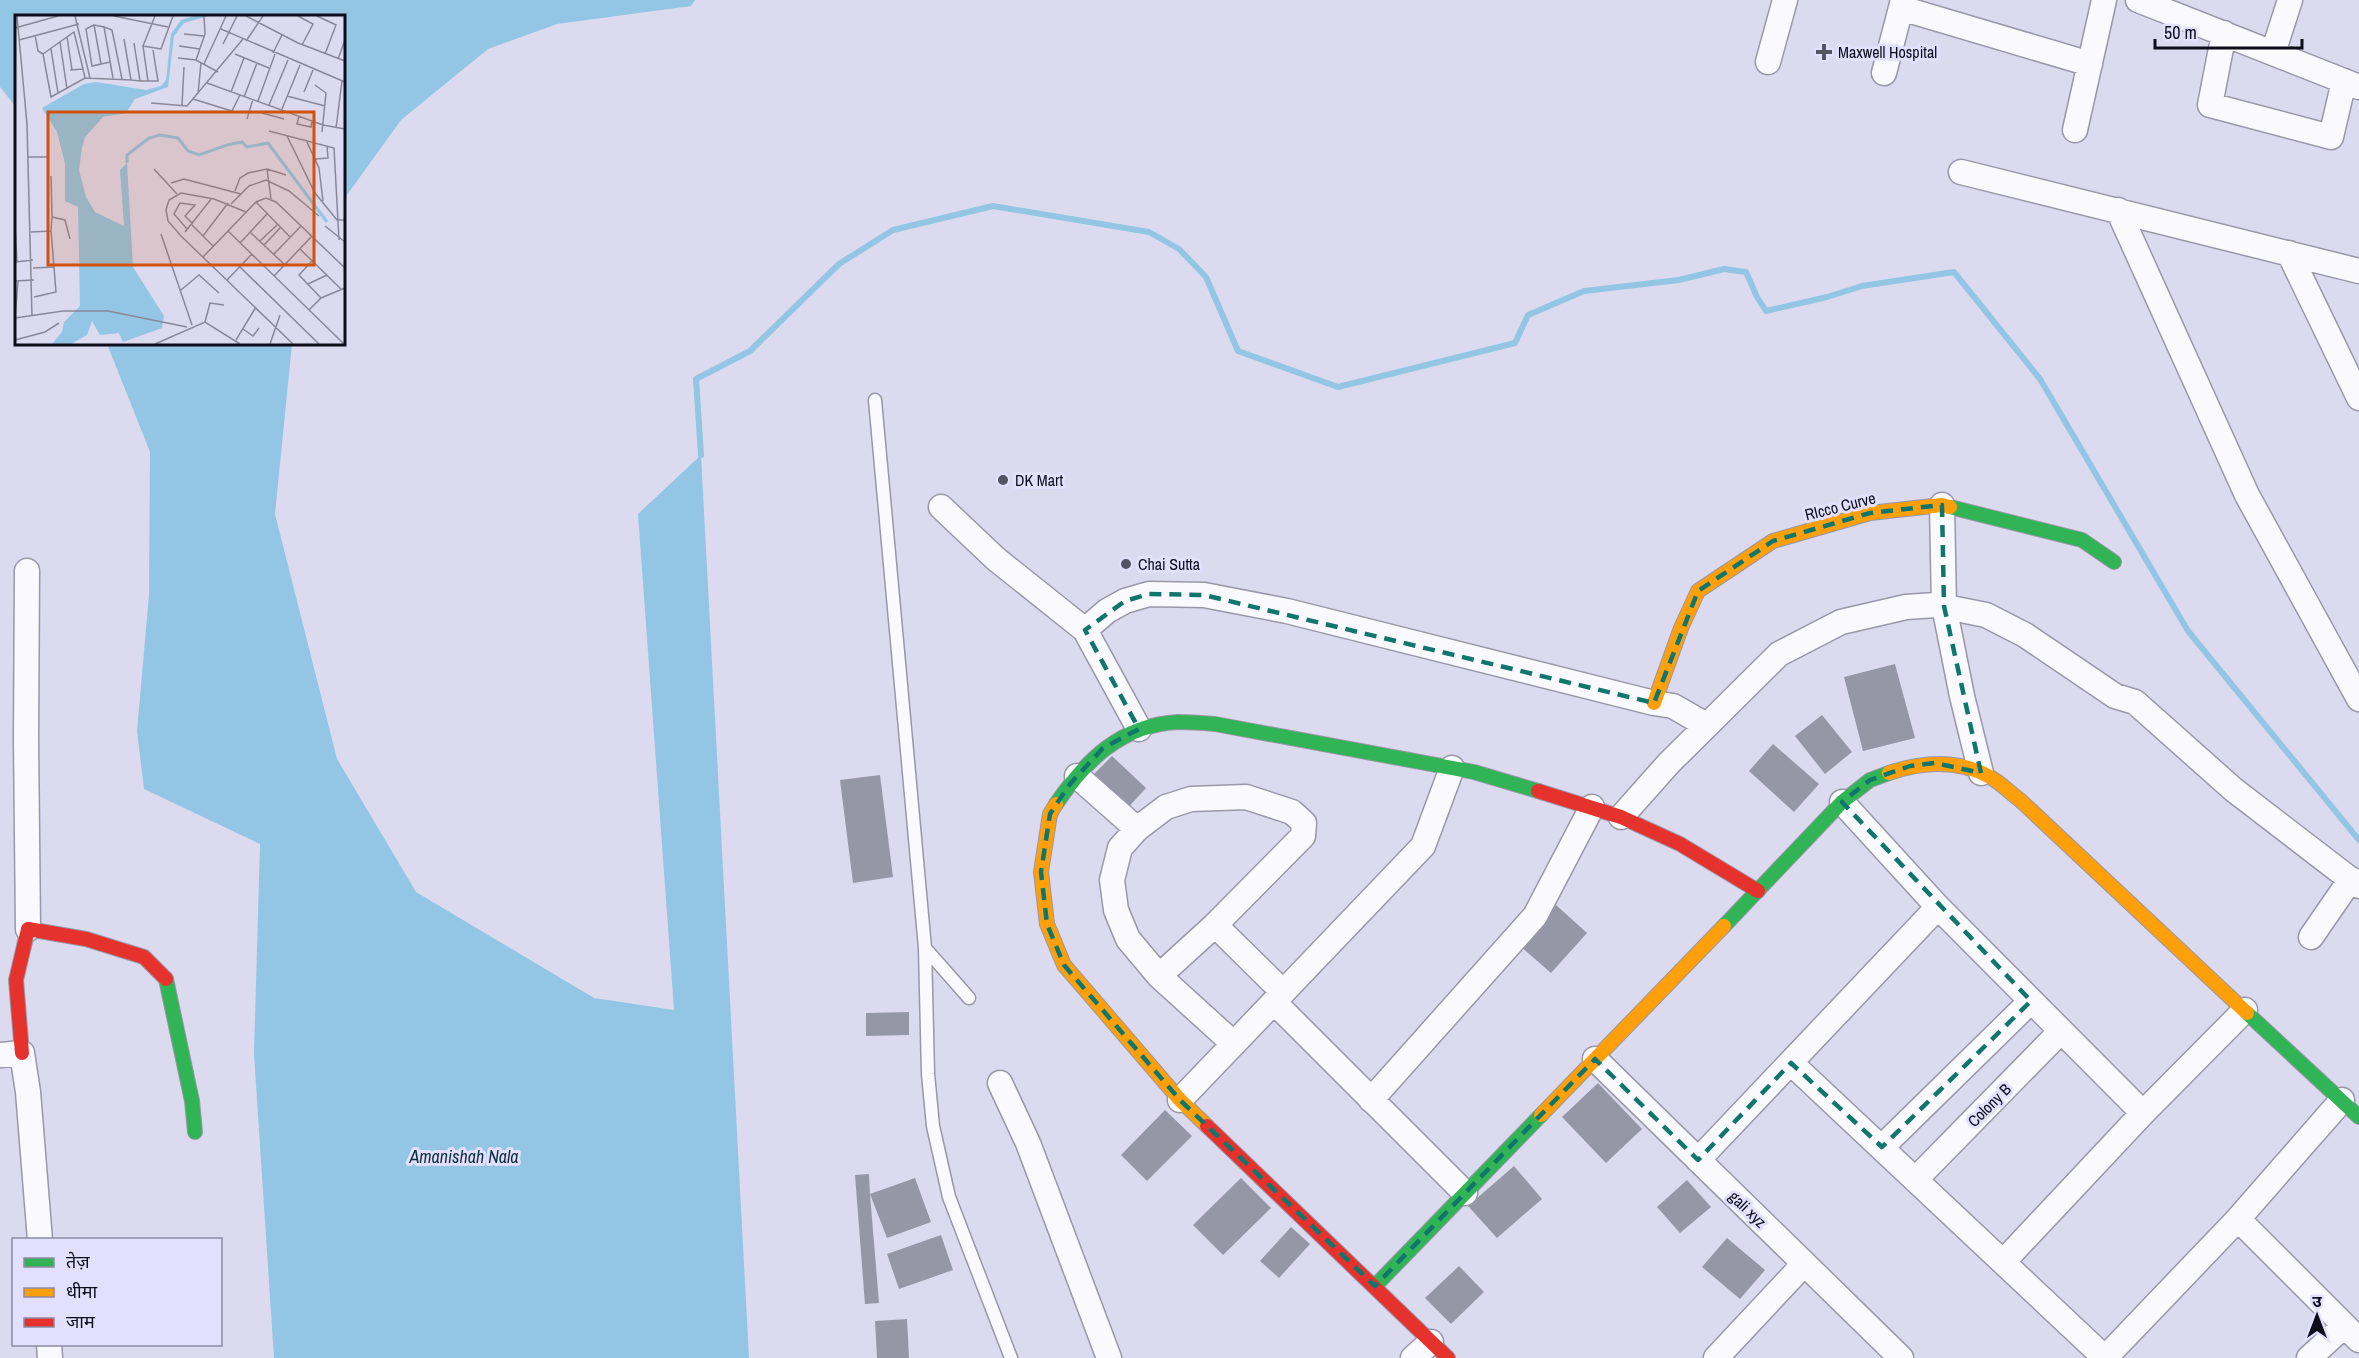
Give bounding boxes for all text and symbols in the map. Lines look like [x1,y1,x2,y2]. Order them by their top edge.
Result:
scale bar [2155,12,2302,50]
inset map [15,15,345,345]
text: 50 m [2164,20,2197,45]
place label: Maxwell Hospital [1838,41,1937,63]
marker: Maxwell Hospital [1815,43,1833,61]
place label: DK Mart [1015,469,1063,491]
marker: DK Mart [996,473,1010,487]
street label: RIcco Curve [1802,487,1878,525]
place label: Chai Sutta [1138,553,1201,575]
marker: Chai Sutta [1119,557,1133,571]
street label: Colony B [1962,1078,2016,1132]
water label: Amanishah Nala [408,1144,519,1169]
street label: gali xyz [1724,1186,1772,1233]
legend [12,1238,222,1346]
text: तेज़ [66,1249,90,1274]
text: धीमा [66,1279,97,1304]
north arrow [2287,1286,2347,1346]
text: उ [2312,1290,2322,1312]
text: जाम [66,1309,96,1334]

